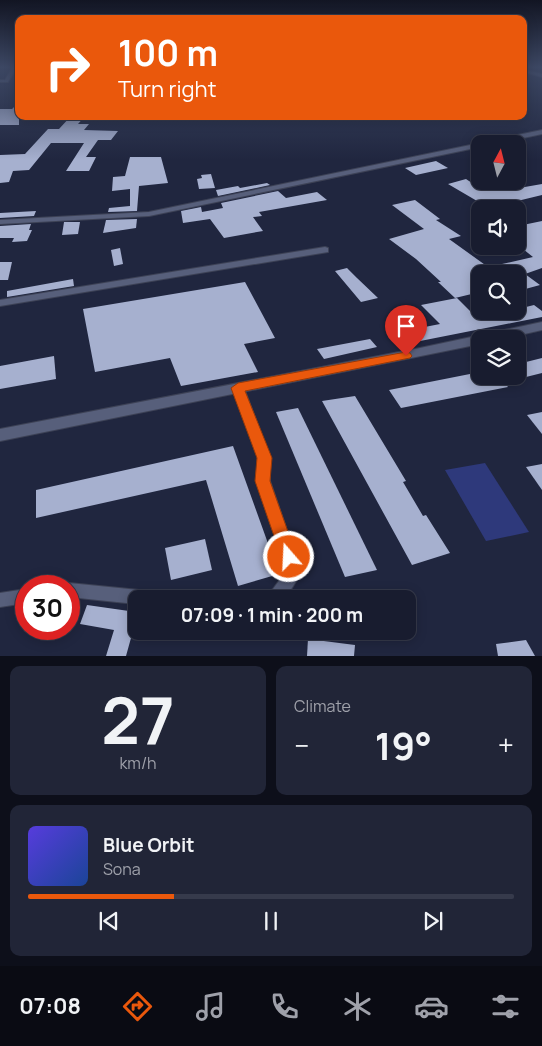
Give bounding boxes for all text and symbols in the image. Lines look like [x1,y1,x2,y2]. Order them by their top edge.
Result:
text: 100 m [118,29,218,77]
icon: right [35,35,100,100]
text: Turn right [118,74,216,104]
north arrow [471,135,526,190]
map controls [471,135,526,385]
button: sound [471,200,526,255]
button: search [471,265,526,320]
pin [385,305,427,356]
icon: arrive [392,312,420,340]
button: layers [471,330,526,385]
position arrow [262,530,314,582]
speed limit sign: 30 [15,575,80,640]
text: 07:09 · 1 min · 200 m [181,602,363,628]
text: 27 [101,675,175,764]
text: Climate [294,695,351,717]
text: 19° [375,719,432,771]
text: − [294,726,309,764]
text: + [498,726,514,764]
text: km/h [119,752,157,774]
text: Blue Orbit [103,832,195,858]
text: Sona [103,858,141,880]
icon: previous [95,907,123,935]
icon: pause [257,907,285,935]
icon: next [419,907,447,935]
icon: directions [120,989,155,1024]
icon: music [193,989,228,1024]
icon: phone [267,989,302,1024]
icon: climate [340,989,375,1024]
icon: car [414,989,449,1024]
icon: filters [488,989,523,1024]
text: 07:08 [19,991,81,1021]

